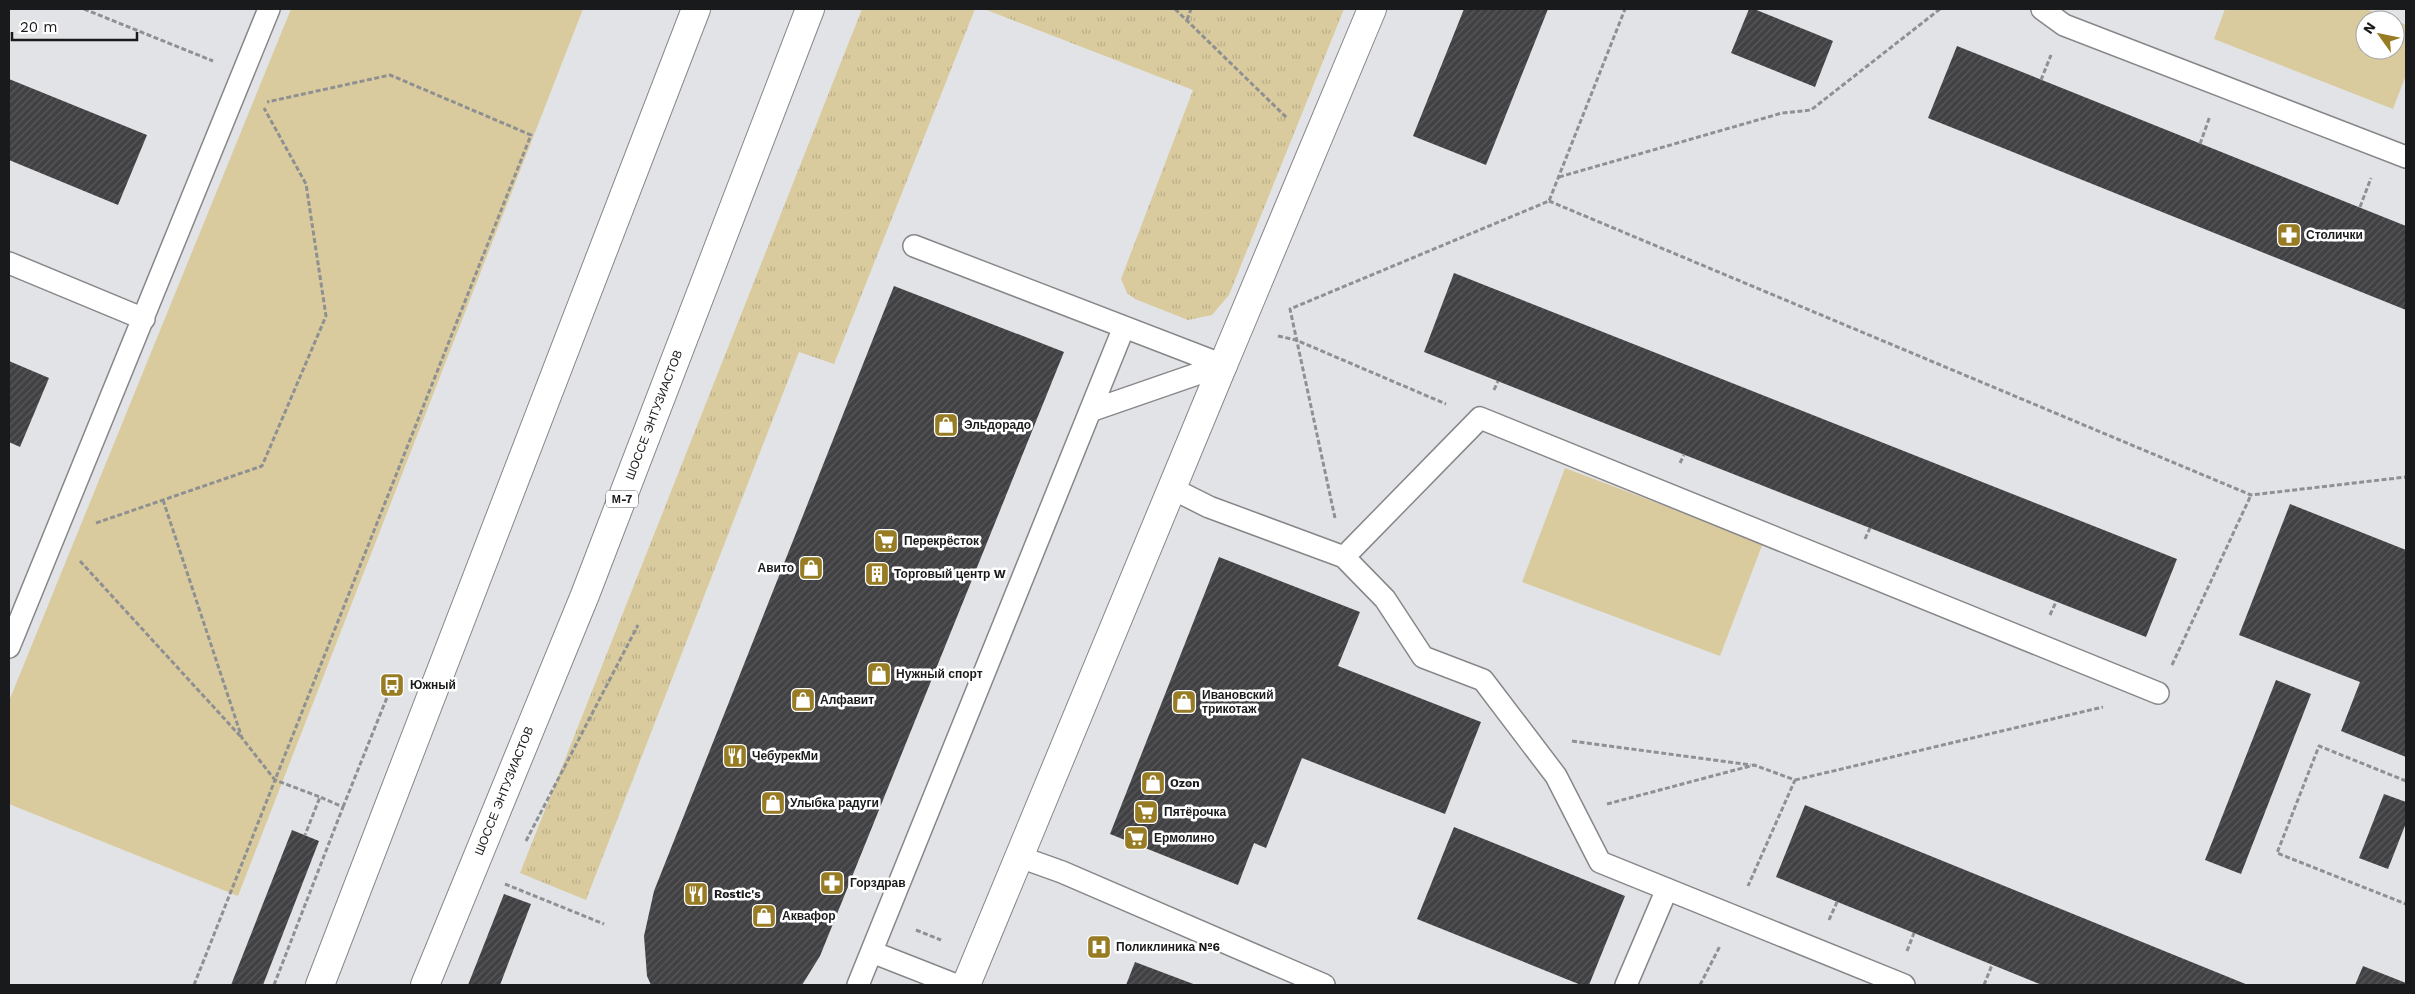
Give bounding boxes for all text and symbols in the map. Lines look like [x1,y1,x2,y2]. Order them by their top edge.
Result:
scale bar [12,10,138,42]
north arrow [2355,10,2405,60]
text: 20 m [20,18,58,36]
text: N [2360,19,2379,37]
pharmacy icon: Столички [2276,222,2302,248]
place label: Столички [2306,228,2363,242]
street label: ШОССЕ ЭНТУЗИАСТОВ [623,348,685,482]
shop icon: Эльдорадо [933,412,959,438]
place label: Эльдорадо [964,418,1031,432]
road number: М-7 [606,490,638,508]
supermarket icon: Перекрёсток [873,528,899,554]
place label: Перекрёсток [904,534,980,548]
shop icon: Авито [798,555,824,581]
place label: Авито [758,561,794,575]
building icon: Торговый центр W [864,561,890,587]
place label: Торговый центр W [894,567,1006,581]
shop icon: Нужный спорт [866,661,892,687]
place label: Нужный спорт [896,667,983,681]
bus stop icon: Южный [379,672,405,698]
place label: Южный [410,678,456,692]
shop icon: Алфавит [790,687,816,713]
place label: Ивановский трикотаж [1202,688,1274,716]
shop icon: Ивановский трикотаж [1171,689,1197,715]
place label: Алфавит [820,693,874,707]
street label: ШОССЕ ЭНТУЗИАСТОВ [472,725,536,857]
restaurant icon: ЧебурекМи [722,743,748,769]
place label: ЧебурекМи [752,749,818,763]
shop icon: Ozon [1140,770,1166,796]
place label: Ozon [1170,776,1200,790]
shop icon: Улыбка радуги [760,790,786,816]
place label: Улыбка радуги [790,796,879,810]
supermarket icon: Пятёрочка [1133,799,1159,825]
place label: Пятёрочка [1164,805,1227,819]
supermarket icon: Ермолино [1123,825,1149,851]
place label: Ермолино [1154,831,1215,845]
pharmacy icon: Горздрав [819,870,845,896]
place label: Горздрав [850,876,906,890]
restaurant icon: Rostic's [683,881,709,907]
place label: Rostic's [714,887,761,901]
shop icon: Аквафор [751,903,777,929]
place label: Аквафор [782,909,836,923]
hospital icon: Поликлиника №6 [1086,934,1112,960]
place label: Поликлиника №6 [1116,940,1220,954]

